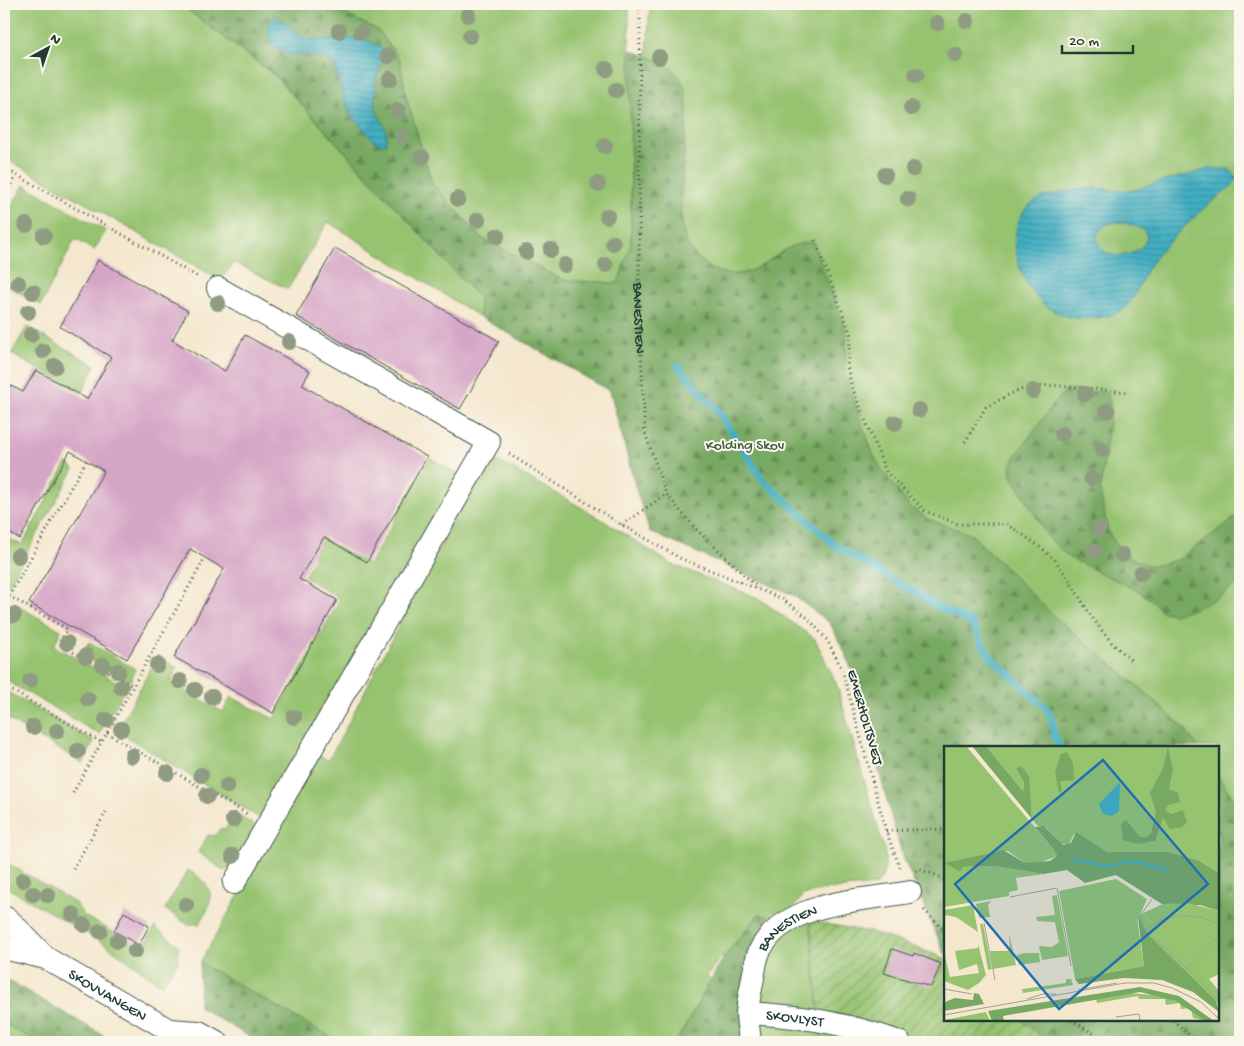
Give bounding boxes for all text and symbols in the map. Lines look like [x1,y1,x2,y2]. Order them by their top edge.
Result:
north arrow [22,22,72,72]
scale bar [1062,22,1133,54]
text: N [46,31,64,49]
text: 20 m [1069,33,1099,51]
street label: BANESTIEN [628,281,648,354]
park label: Kolding Skov [706,437,785,455]
street label: EMERHOLTSVEJ [842,668,887,768]
inset map [944,746,1219,1021]
street label: BANESTIEN [754,902,820,956]
street label: SKOVVANGEN [64,966,150,1026]
street label: SKOVLYST [765,1007,826,1032]

